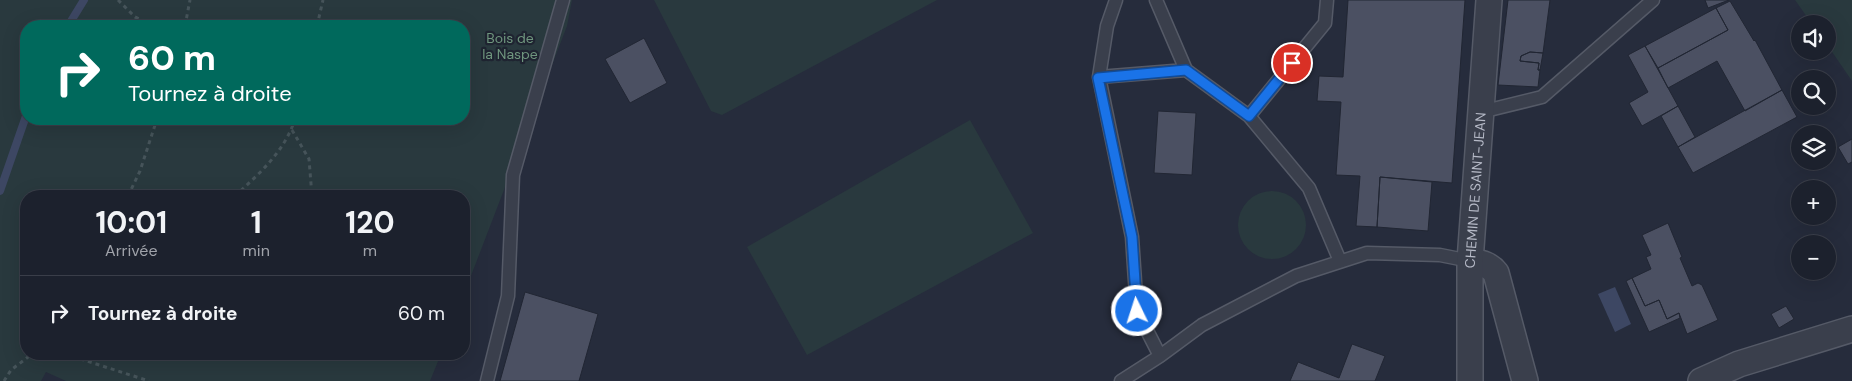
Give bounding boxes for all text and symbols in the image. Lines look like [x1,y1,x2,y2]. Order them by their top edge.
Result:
map controls [1791,15,1836,280]
button: sound [1791,15,1836,60]
park label: Bois de la Naspe [482,29,538,63]
text: 60 m [128,35,216,81]
icon: right [45,40,110,105]
pin [1271,42,1313,84]
icon: arrive [1278,49,1306,77]
button: search [1791,70,1836,115]
text: Tournez à droite [128,79,292,108]
street label: CHEMIN DE SAINT-JEAN [1461,112,1490,268]
button: layers [1791,125,1836,170]
button: + [1791,180,1836,225]
text: 10:01 [95,203,167,242]
text: 1 [251,203,262,242]
text: 120 [345,203,395,242]
button: − [1791,235,1836,280]
text: Arrivée [105,240,158,261]
text: min [243,240,270,261]
text: m [363,240,377,261]
position arrow [1110,284,1162,336]
icon: right [45,299,73,327]
text: Tournez à droite [88,301,238,326]
text: 60 m [398,301,445,326]

